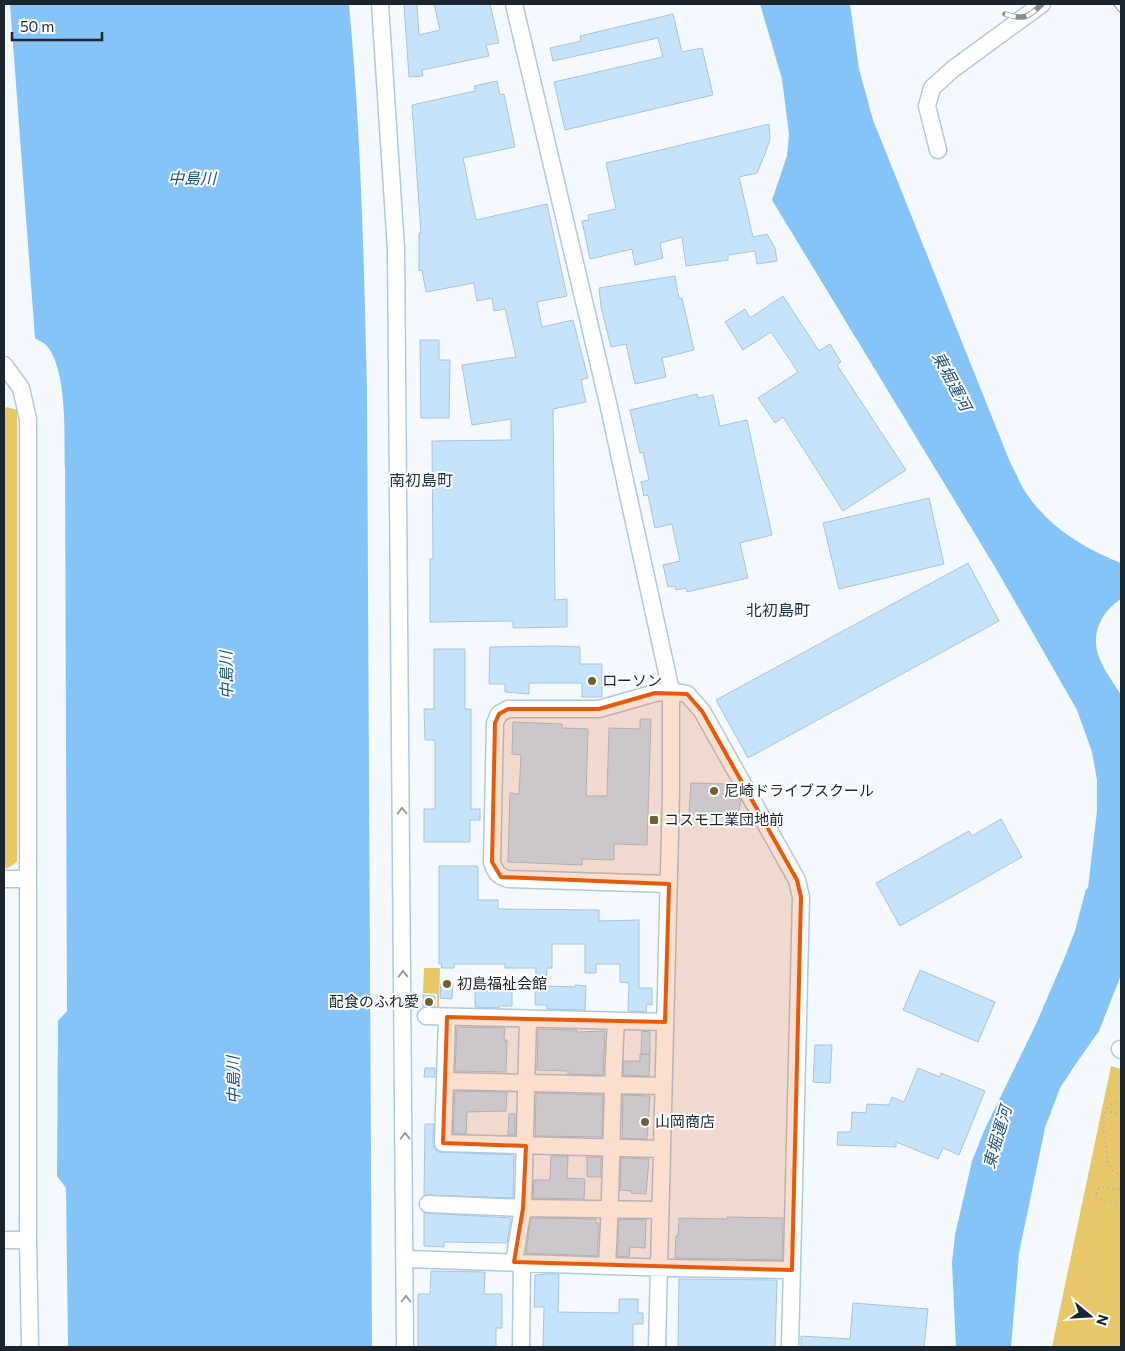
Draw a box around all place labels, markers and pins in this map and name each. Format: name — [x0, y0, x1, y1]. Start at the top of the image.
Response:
place label: ローソン — [602, 671, 662, 689]
marker: ローソン — [586, 675, 598, 687]
place label: 尼崎ドライブスクール — [724, 781, 874, 799]
marker: 尼崎ドライブスクール — [708, 785, 720, 797]
place label: コスモ工業団地前 — [664, 810, 784, 828]
marker: コスモ工業団地前 — [648, 814, 660, 826]
place label: 初島福祉会館 — [457, 974, 547, 992]
marker: 初島福祉会館 — [441, 978, 453, 990]
place label: 配食のふれ愛 — [329, 992, 419, 1010]
marker: 配食のふれ愛 — [423, 996, 435, 1008]
place label: 山岡商店 — [655, 1112, 715, 1130]
marker: 山岡商店 — [639, 1116, 651, 1128]

